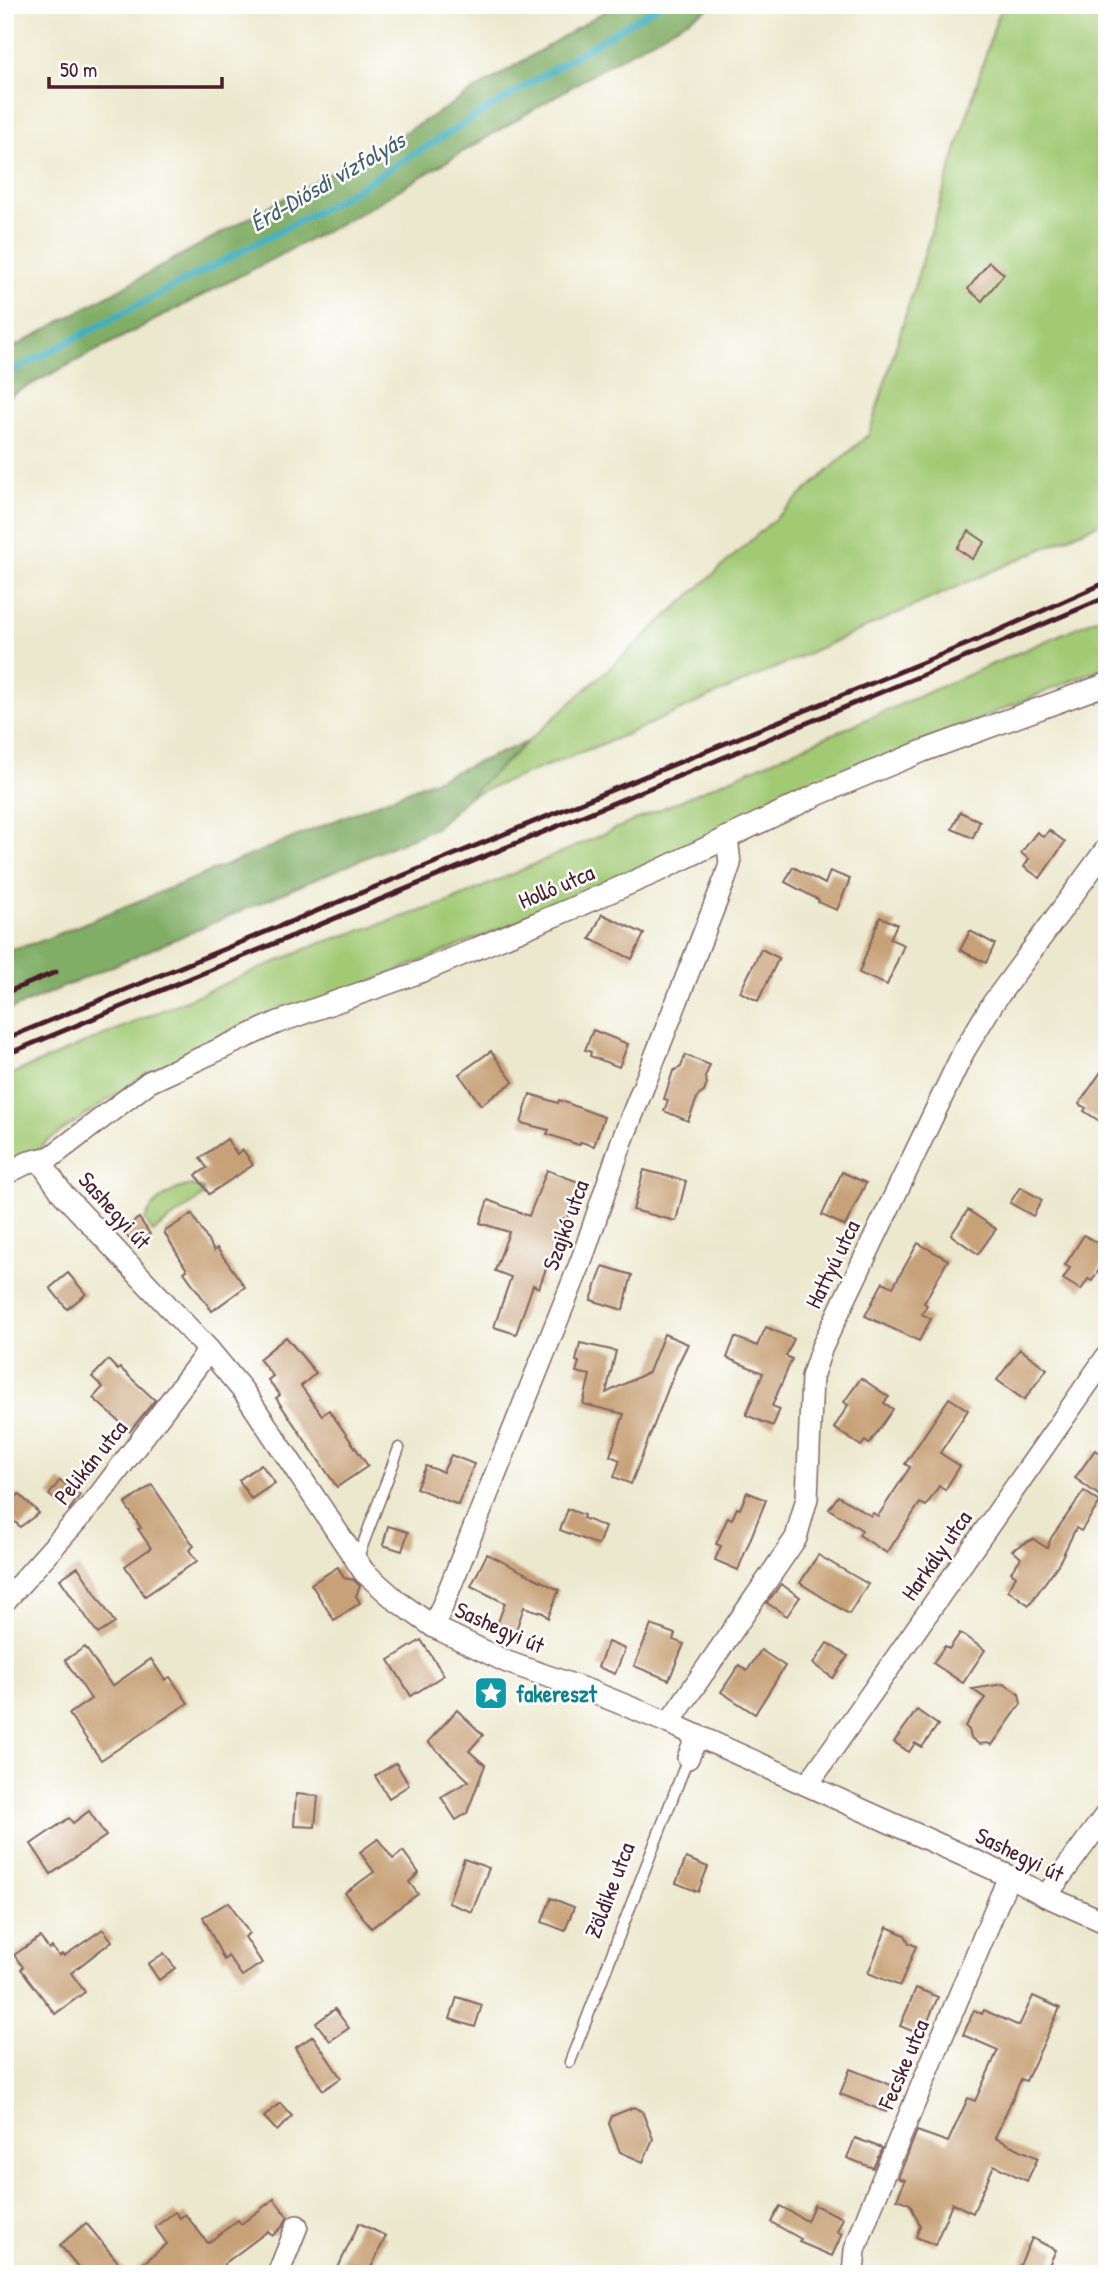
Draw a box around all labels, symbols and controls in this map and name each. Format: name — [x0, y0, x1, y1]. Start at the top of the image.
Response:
scale bar — [49, 46, 222, 90]
text: 50 m — [60, 55, 97, 84]
water label: Érd-Diósdi vízfolyás — [244, 122, 413, 239]
street label: Holló utca — [513, 856, 599, 916]
street label: Sashegyi út — [72, 1164, 159, 1256]
street label: Szajkó utca — [534, 1176, 596, 1274]
street label: Hattyú utca — [797, 1215, 867, 1313]
street label: Pelikán utca — [46, 1413, 134, 1511]
street label: Harkály utca — [894, 1504, 978, 1606]
street label: Sashegyi út — [450, 1594, 551, 1661]
place icon: fakereszt — [472, 1674, 510, 1712]
place label: fakereszt — [516, 1678, 598, 1709]
street label: Sashegyi út — [971, 1819, 1070, 1889]
street label: Zöldike utca — [577, 1838, 641, 1942]
street label: Fecske utca — [870, 2014, 936, 2115]

